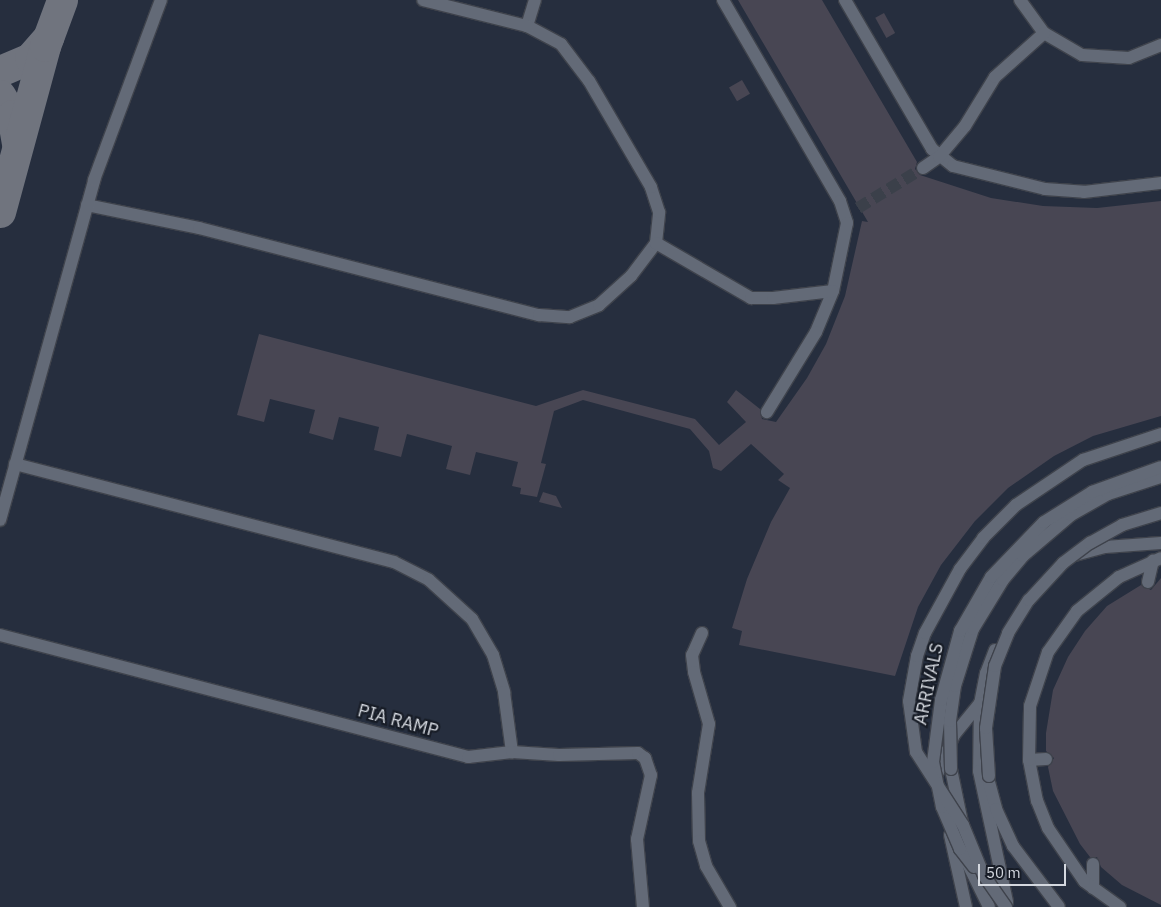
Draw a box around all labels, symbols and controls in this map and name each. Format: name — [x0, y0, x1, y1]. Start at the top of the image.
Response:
street label: ARRIVALS — [910, 641, 948, 727]
street label: PIA RAMP — [355, 700, 441, 742]
scale bar — [981, 854, 1068, 886]
text: 50 m — [986, 863, 1021, 882]

